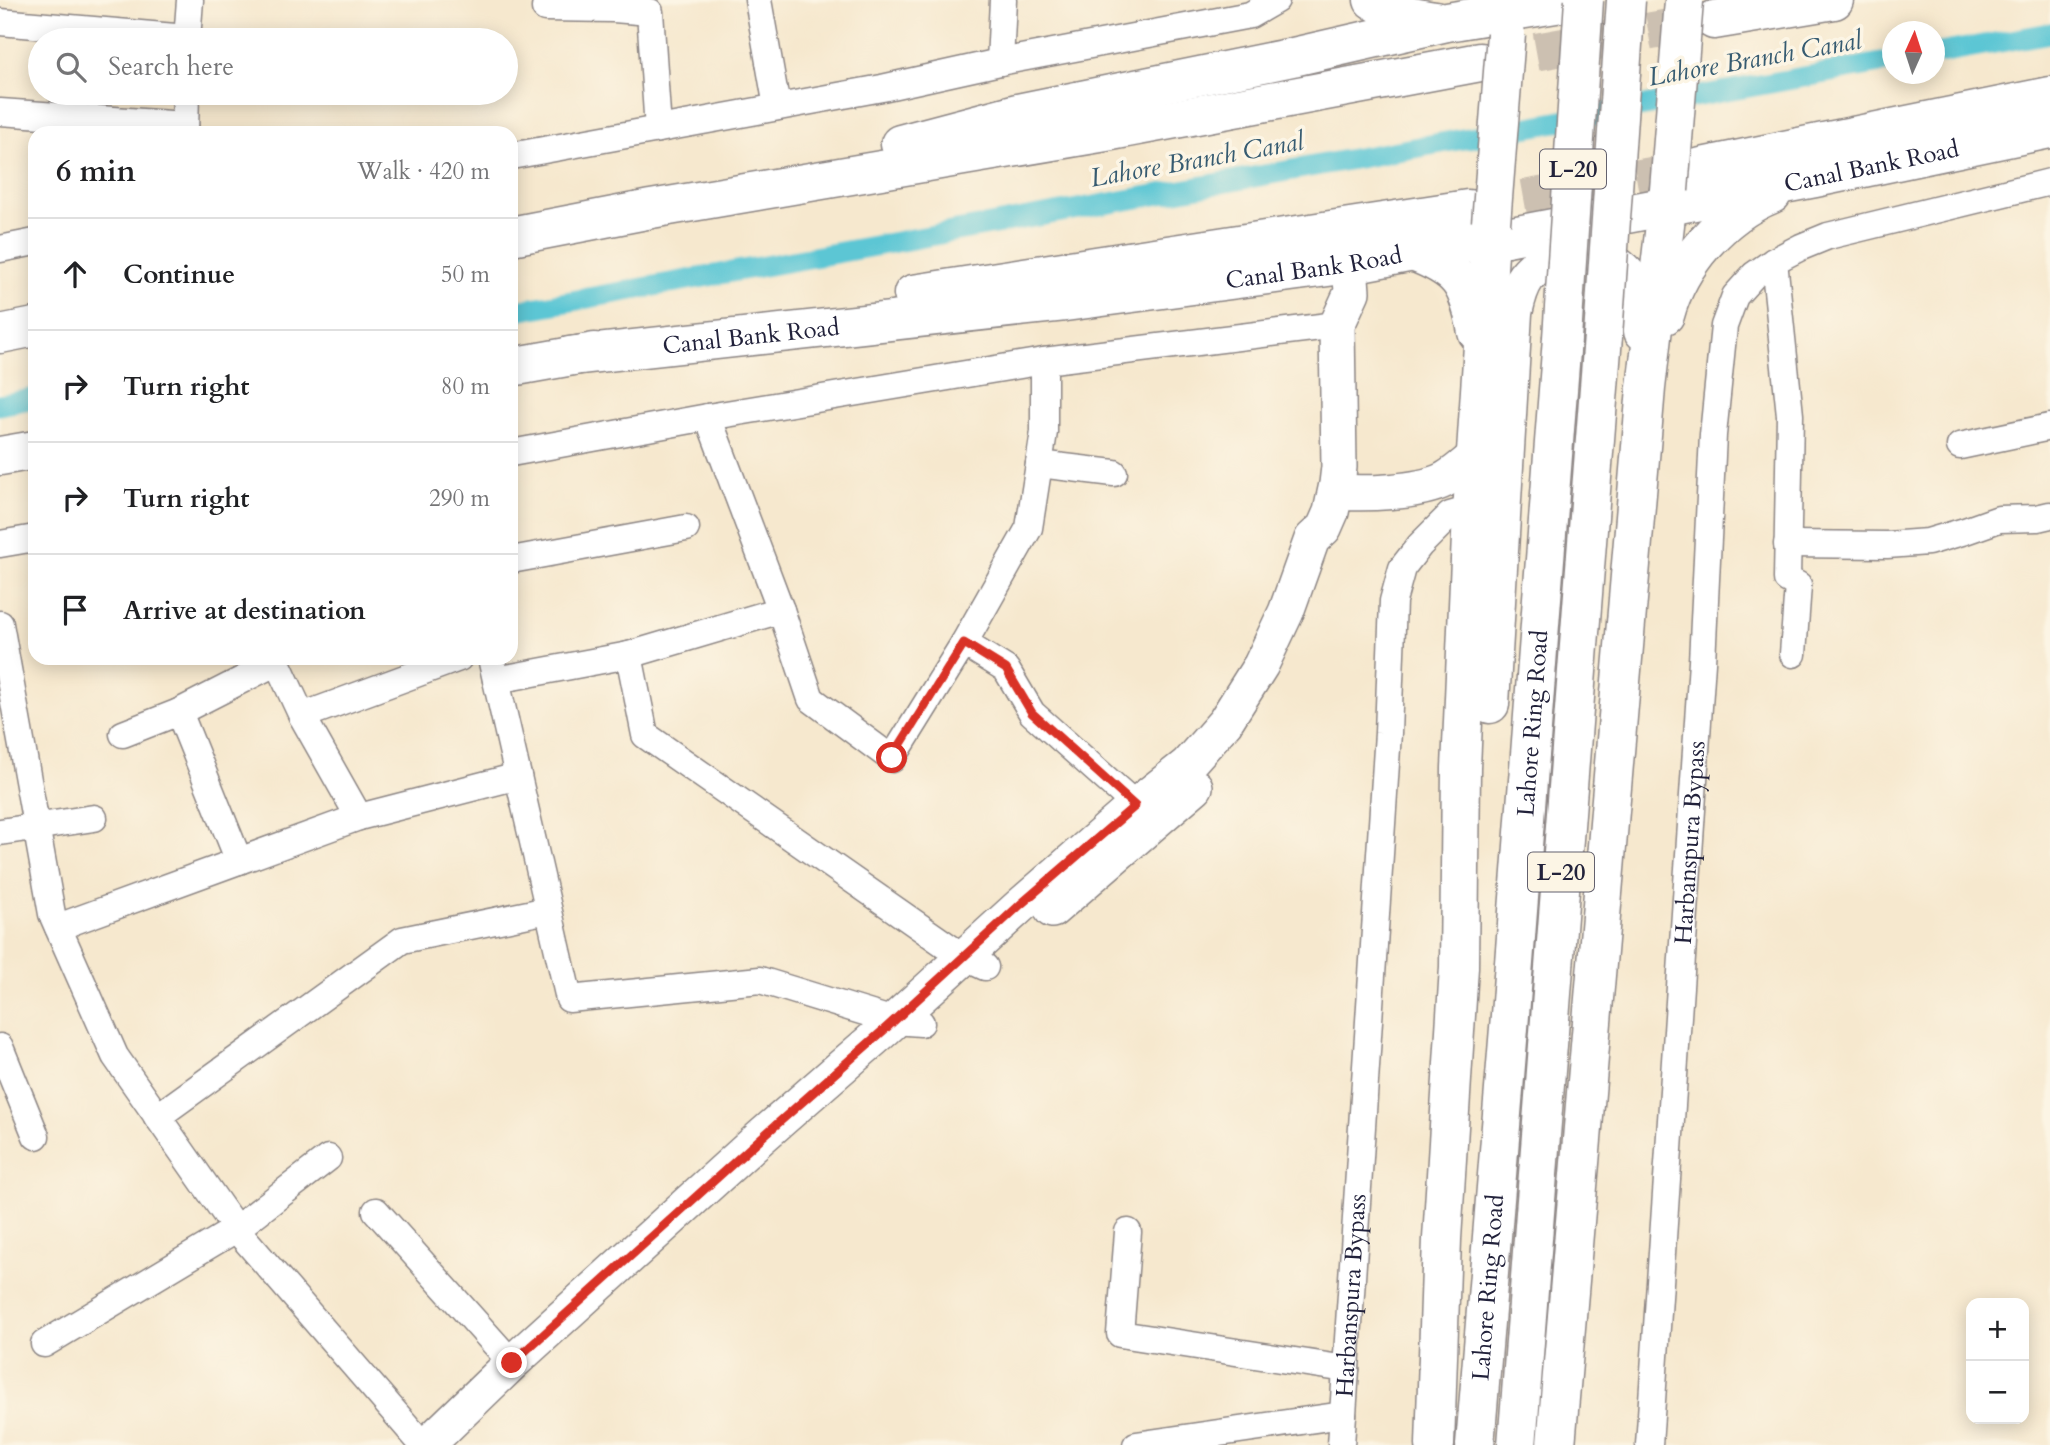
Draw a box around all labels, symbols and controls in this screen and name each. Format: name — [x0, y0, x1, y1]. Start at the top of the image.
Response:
north arrow — [1882, 21, 1945, 84]
water label: Lahore Branch Canal — [1646, 22, 1866, 95]
search box — [28, 28, 518, 105]
icon: search — [52, 48, 90, 86]
text: Search here — [108, 49, 234, 84]
water label: Lahore Branch Canal — [1088, 123, 1308, 196]
street label: Canal Bank Road — [1781, 132, 1962, 201]
road number: L-20 — [1540, 150, 1606, 188]
text: 6 min — [56, 151, 136, 192]
text: Walk · 420 m — [357, 156, 490, 187]
street label: Canal Bank Road — [1224, 238, 1405, 297]
icon: ahead — [56, 255, 94, 293]
text: Continue — [123, 257, 235, 292]
text: 50 m — [441, 259, 490, 290]
street label: Canal Bank Road — [661, 311, 841, 363]
icon: right — [56, 367, 94, 405]
text: Turn right — [123, 369, 250, 404]
text: 80 m — [441, 371, 490, 402]
icon: right — [56, 479, 94, 517]
text: Turn right — [123, 481, 250, 516]
text: 290 m — [429, 483, 490, 514]
icon: arrive — [56, 591, 94, 629]
text: Arrive at destination — [123, 593, 366, 628]
street label: Lahore Ring Road — [1509, 629, 1557, 818]
street label: Harbanspura Bypass — [1667, 740, 1714, 945]
route start — [876, 742, 907, 773]
road number: L-20 — [1528, 852, 1594, 892]
street label: Harbanspura Bypass — [1328, 1193, 1375, 1398]
street label: Lahore Ring Road — [1464, 1193, 1512, 1382]
map controls — [1966, 1298, 2029, 1424]
button: + — [1966, 1298, 2029, 1361]
route end — [496, 1347, 527, 1378]
button: − — [1966, 1361, 2029, 1424]

